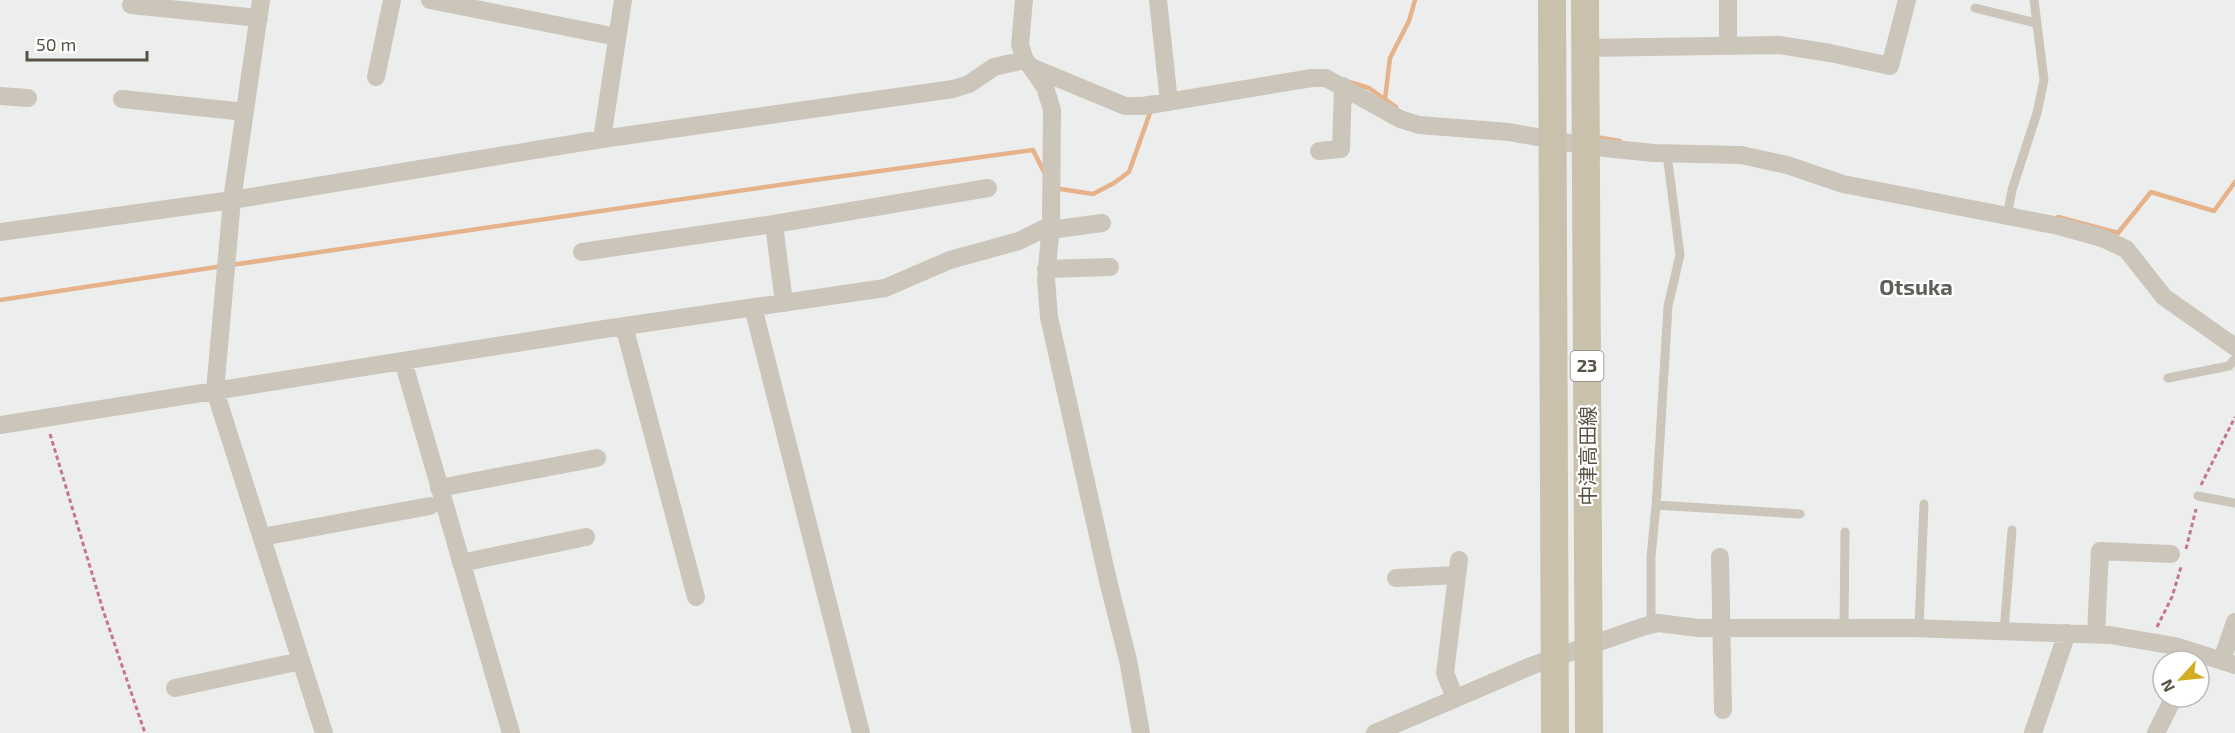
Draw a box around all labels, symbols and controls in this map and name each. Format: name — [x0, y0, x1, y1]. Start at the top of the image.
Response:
scale bar — [27, 24, 147, 62]
text: 50 m — [36, 33, 76, 55]
district label: Otsuka — [1879, 273, 1953, 299]
road number: 23 — [1570, 351, 1604, 381]
street label: 中津高田線 — [1575, 406, 1599, 506]
north arrow — [2151, 649, 2211, 709]
text: N — [2156, 677, 2178, 696]

